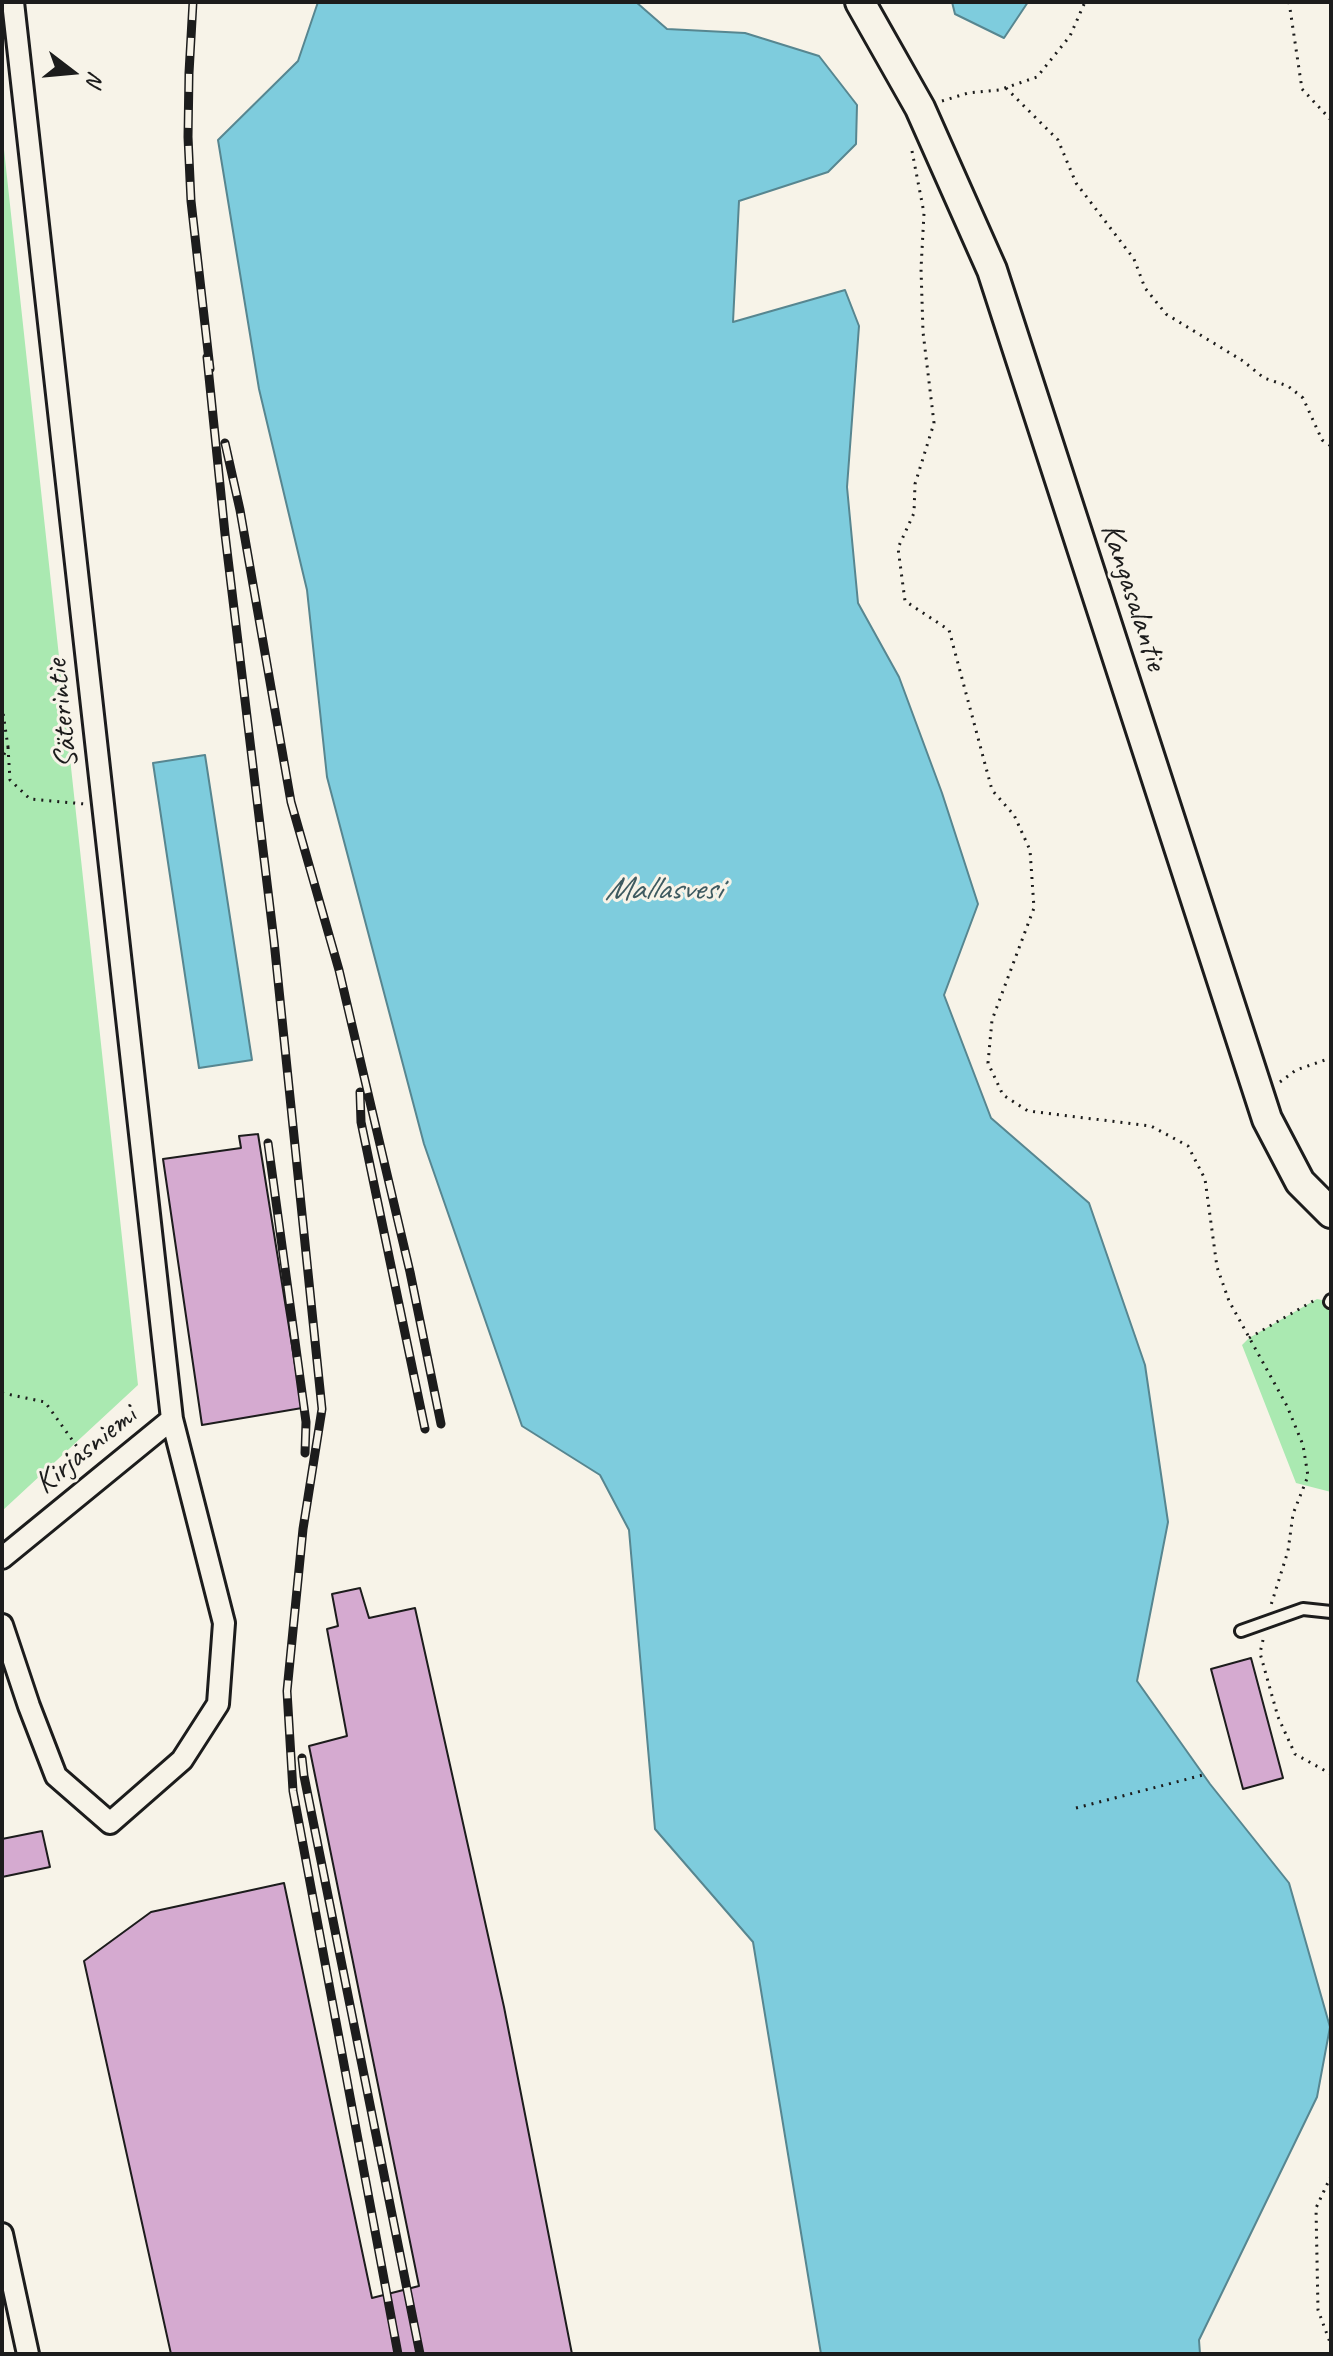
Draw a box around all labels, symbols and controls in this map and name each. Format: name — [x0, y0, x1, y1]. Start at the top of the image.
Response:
north arrow — [32, 32, 112, 112]
text: N — [80, 68, 110, 89]
street label: Kangasalantie — [1091, 519, 1175, 675]
street label: Säterintie — [38, 658, 88, 770]
water label: Mallasvesi — [605, 870, 721, 910]
street label: Kirjasniemi — [27, 1397, 145, 1503]

